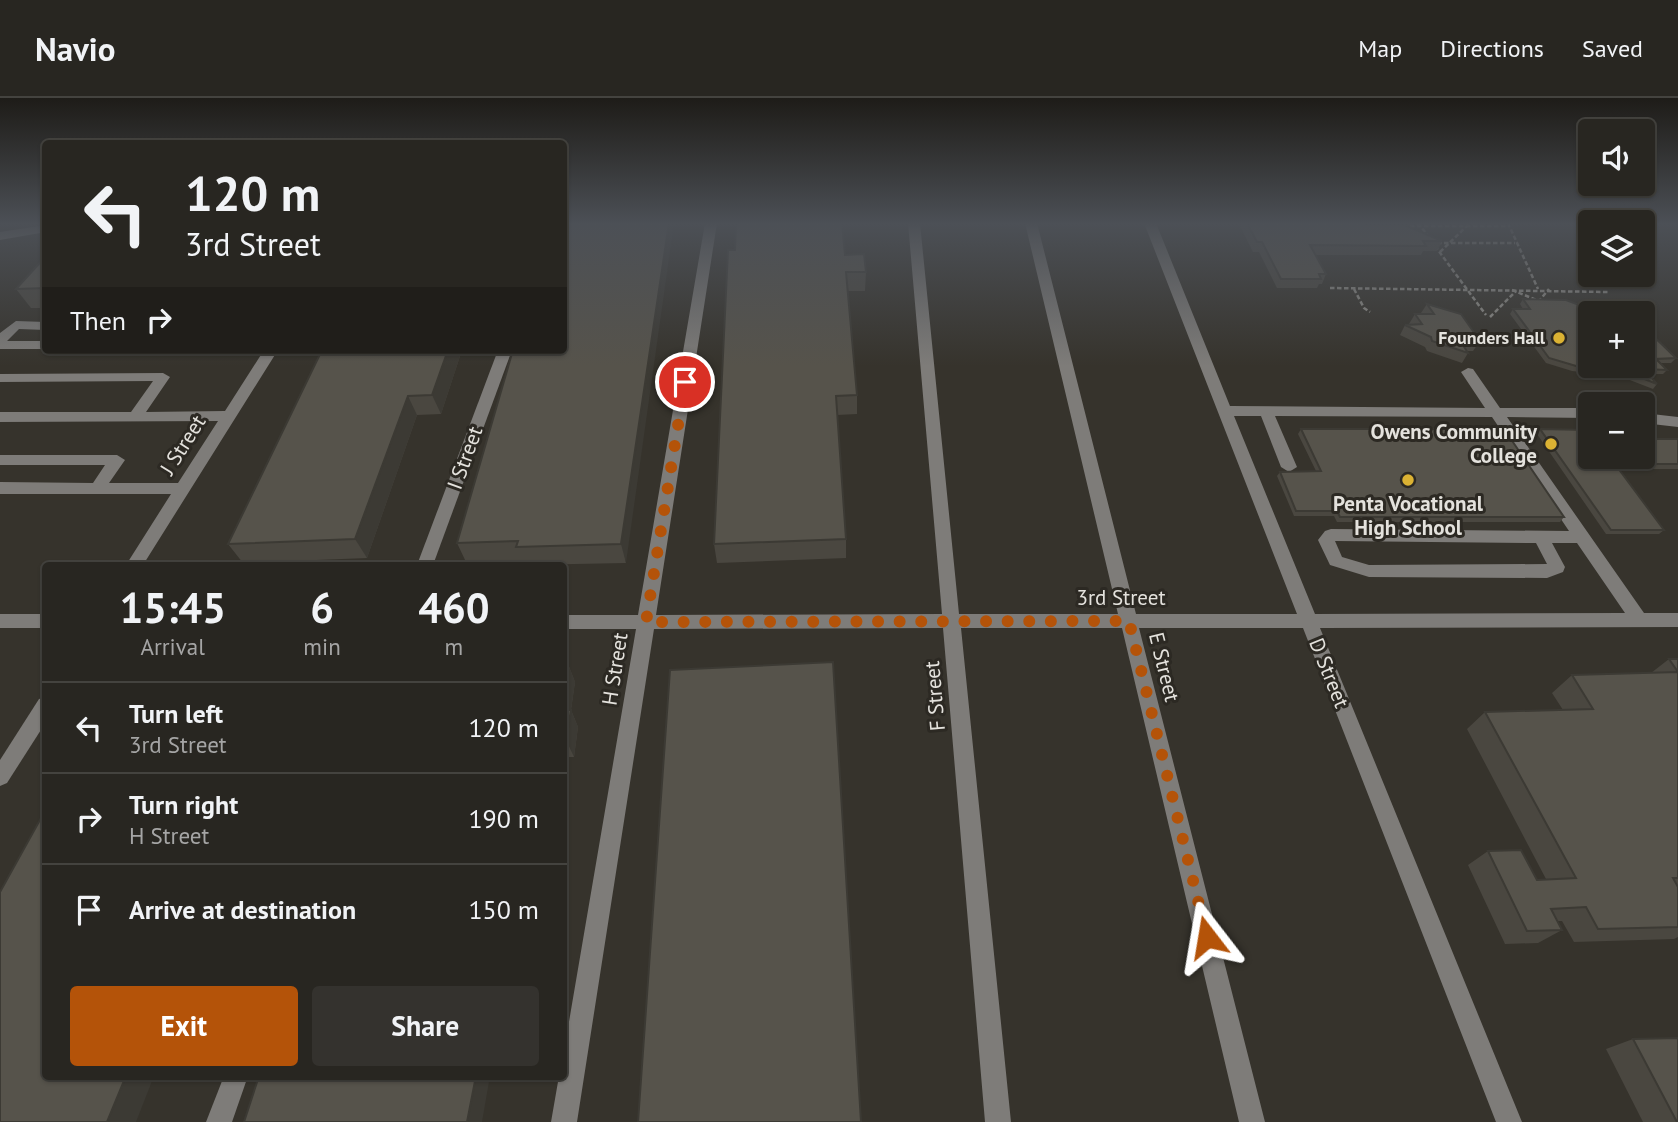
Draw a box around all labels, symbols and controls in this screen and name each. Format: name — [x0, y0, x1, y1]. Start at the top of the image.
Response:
text: Navio — [35, 27, 115, 70]
text: Map — [1358, 33, 1402, 64]
text: Directions — [1440, 33, 1544, 64]
text: Saved — [1582, 33, 1643, 64]
map controls — [1578, 119, 1655, 469]
button: sound — [1578, 119, 1655, 196]
text: 120 m — [185, 161, 320, 225]
icon: left — [70, 168, 161, 259]
button: layers — [1578, 210, 1655, 287]
text: 3rd Street — [185, 223, 321, 265]
icon: right — [140, 301, 178, 339]
button: + — [1578, 301, 1655, 378]
text: Then — [70, 304, 126, 337]
place label: Founders Hall — [1438, 326, 1546, 349]
marker: Founders Hall — [1551, 330, 1567, 346]
pin — [655, 352, 715, 412]
icon: arrive — [666, 363, 704, 401]
button: − — [1578, 392, 1655, 469]
street label: J Street — [153, 410, 211, 480]
place label: Owens Community College — [1371, 418, 1538, 469]
street label: I Street — [441, 423, 488, 493]
marker: Owens Community College — [1543, 436, 1559, 452]
marker: Penta Vocational High School — [1400, 472, 1416, 488]
place label: Penta Vocational High School — [1333, 490, 1484, 541]
text: 15:45 — [119, 580, 226, 635]
text: 6 — [310, 580, 334, 635]
text: 460 — [418, 580, 490, 635]
street label: 3rd Street — [1076, 584, 1166, 611]
street label: E Street — [1143, 629, 1186, 704]
street label: H Street — [595, 631, 634, 707]
text: Arrival — [140, 632, 205, 661]
text: min — [303, 632, 341, 661]
text: m — [445, 632, 463, 661]
street label: D Street — [1303, 634, 1356, 712]
street label: F Street — [918, 660, 951, 732]
text: Turn left — [129, 697, 223, 730]
icon: left — [70, 709, 108, 747]
text: 120 m — [468, 711, 539, 744]
text: 3rd Street — [129, 730, 227, 759]
text: Turn right — [129, 788, 238, 821]
icon: right — [70, 800, 108, 838]
text: 190 m — [468, 802, 539, 835]
text: H Street — [129, 821, 209, 850]
icon: arrive — [70, 891, 108, 929]
text: Arrive at destination — [129, 893, 356, 926]
text: 150 m — [468, 893, 539, 926]
position arrow — [1170, 900, 1244, 974]
button: Exit — [70, 986, 298, 1066]
button: Share — [312, 986, 539, 1066]

